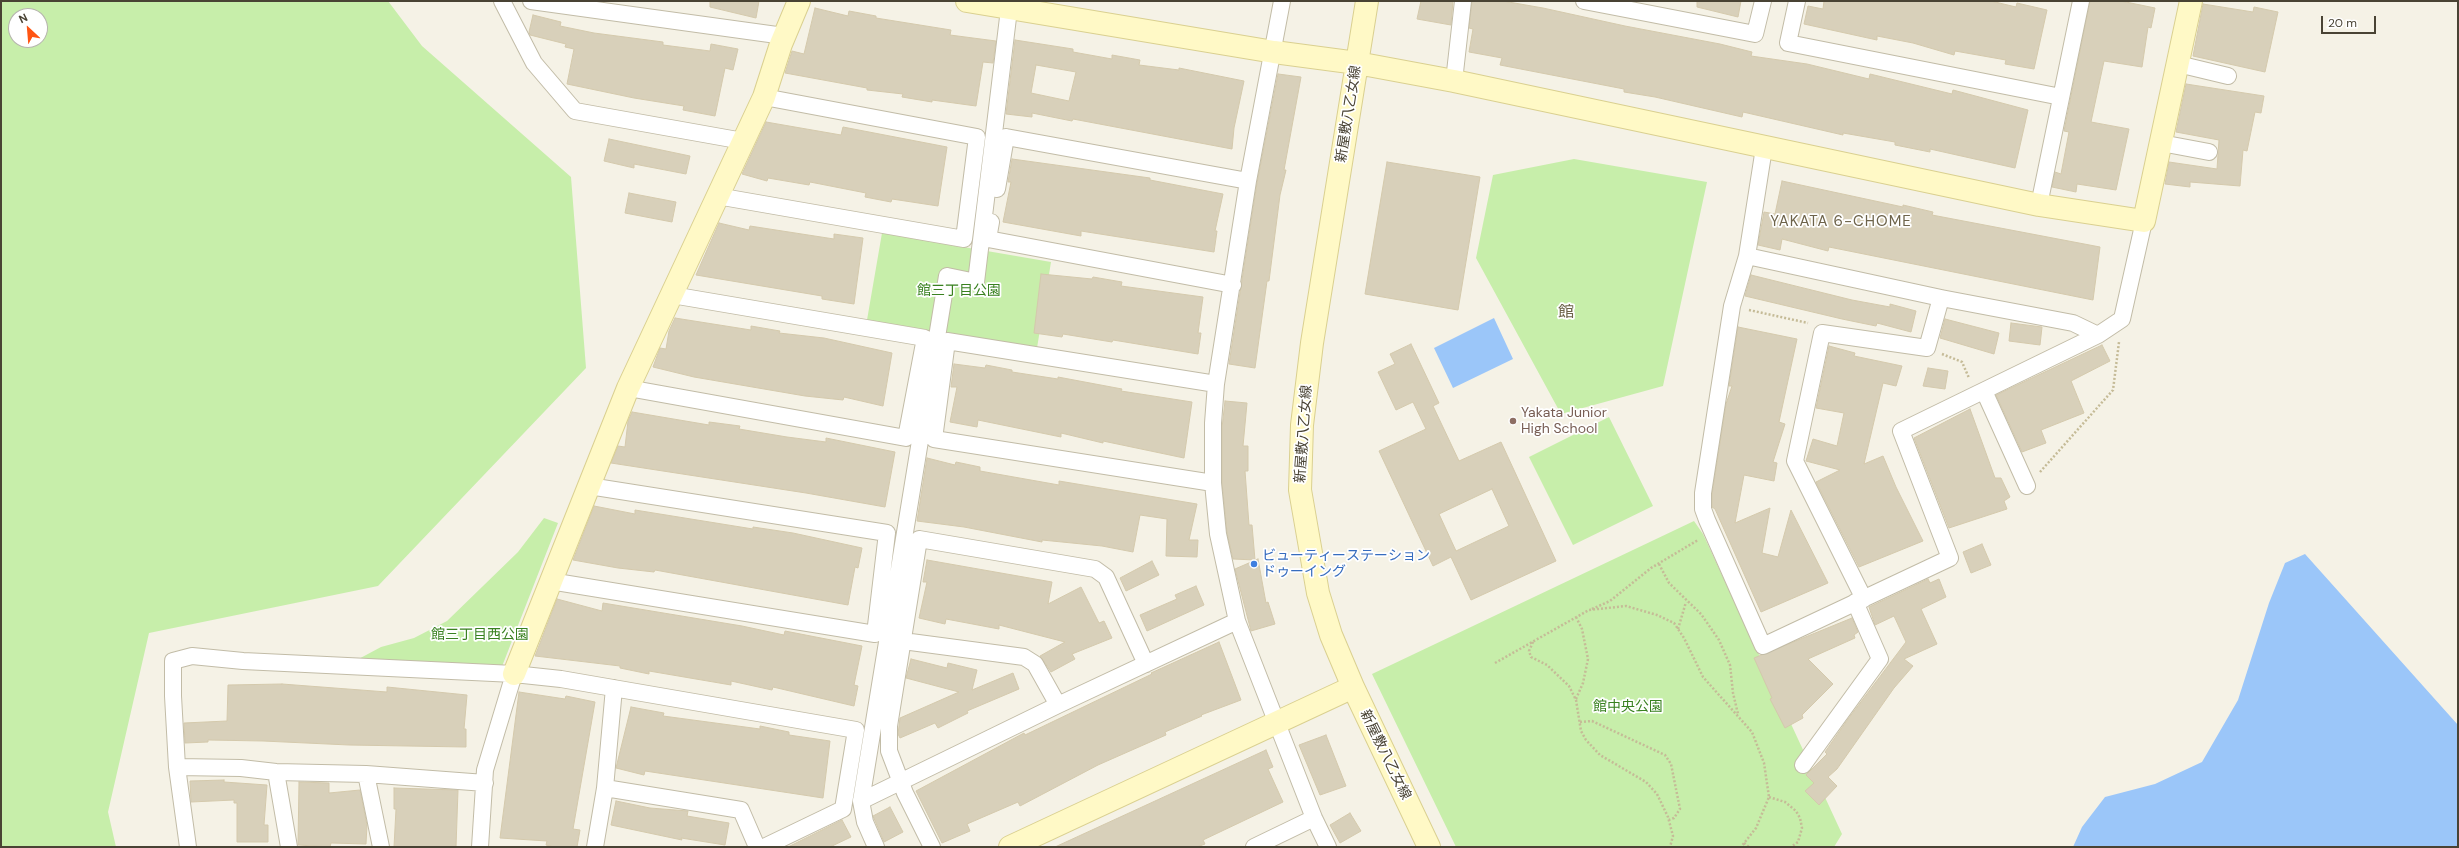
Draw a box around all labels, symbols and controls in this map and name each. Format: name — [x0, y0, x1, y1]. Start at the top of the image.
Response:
north arrow — [8, 8, 48, 48]
scale bar — [2323, 8, 2378, 34]
text: N — [17, 10, 30, 26]
text: 20 m — [2328, 15, 2357, 31]
street label: 新屋敷八乙女線 — [1333, 64, 1365, 164]
district label: YAKATA 6-CHOME — [1770, 213, 1912, 231]
park label: 館三丁目公園 — [917, 283, 1001, 299]
district label: 館 — [1558, 303, 1574, 323]
street label: 新屋敷八乙女線 — [1292, 385, 1316, 483]
place label: Yakata Junior High School — [1521, 405, 1607, 438]
marker: Yakata Junior High School — [1508, 416, 1518, 426]
place label: ビューティーステーション ドゥーイング — [1262, 548, 1430, 580]
marker: ビューティーステーション ドゥーイング — [1249, 559, 1259, 569]
park label: 館三丁目西公園 — [431, 627, 529, 643]
park label: 館中央公園 — [1593, 699, 1663, 715]
street label: 新屋敷八乙女線 — [1356, 707, 1414, 803]

